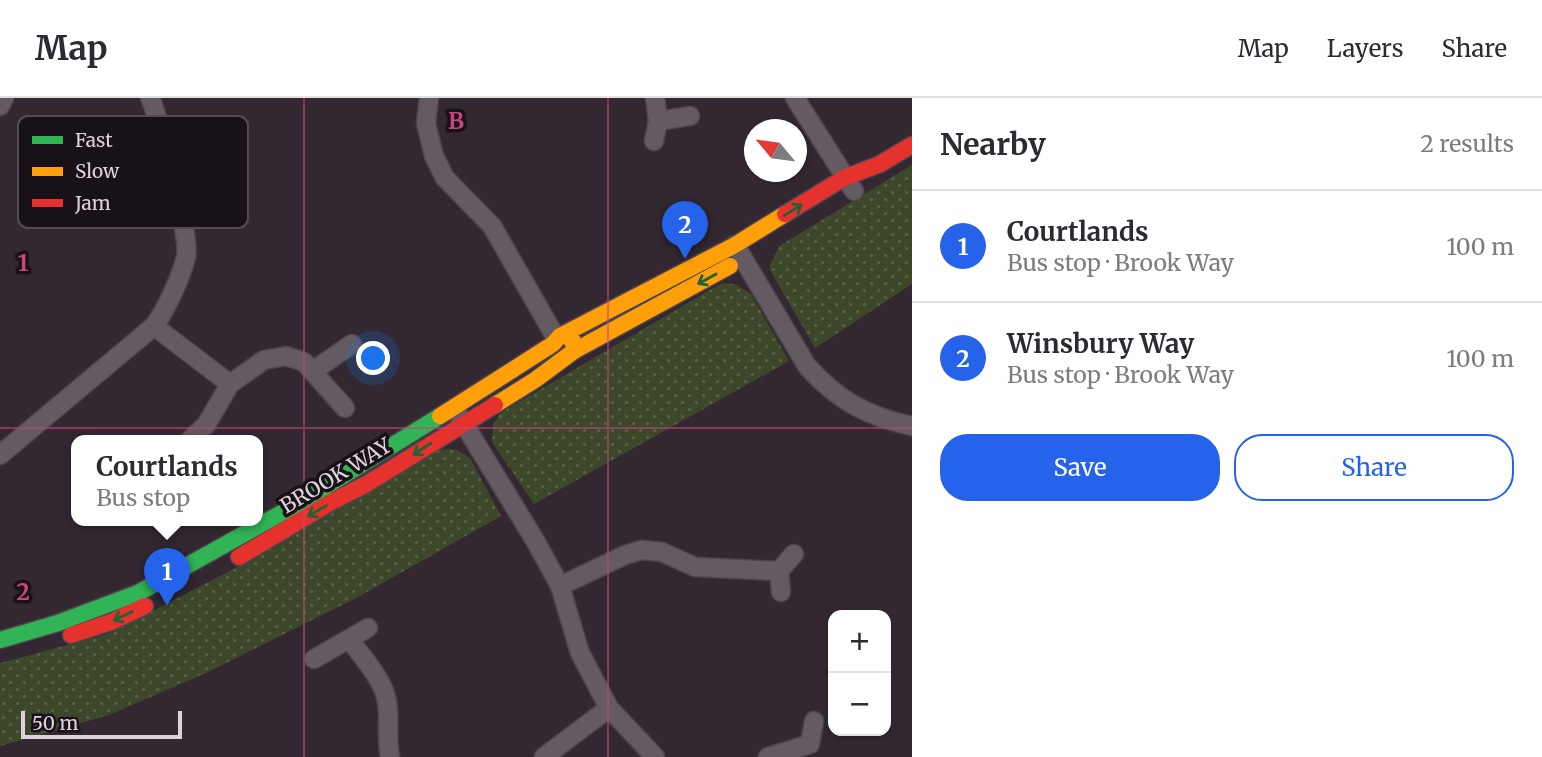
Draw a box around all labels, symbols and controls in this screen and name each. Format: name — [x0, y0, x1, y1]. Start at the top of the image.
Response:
text: Map — [35, 28, 108, 69]
text: Map — [1238, 33, 1289, 64]
text: Layers — [1327, 33, 1403, 64]
text: Share — [1441, 33, 1507, 64]
text: B — [448, 106, 464, 135]
legend — [18, 116, 248, 228]
north arrow — [744, 119, 807, 182]
text: Nearby — [940, 125, 1046, 163]
text: Fast — [75, 128, 113, 152]
text: 2 results — [1420, 129, 1514, 158]
text: Slow — [75, 159, 120, 183]
text: Jam — [74, 191, 111, 215]
pin: 2 — [662, 201, 708, 259]
one-way arrow — [783, 202, 802, 217]
text: Courtlands — [1007, 215, 1149, 248]
text: 1 — [958, 232, 968, 261]
text: 100 m — [1446, 232, 1514, 261]
text: 1 — [18, 248, 29, 277]
text: Bus stop · Brook Way — [1007, 248, 1234, 277]
one-way arrow — [698, 272, 718, 286]
text: Winsbury Way — [1007, 327, 1195, 360]
your location — [356, 341, 390, 375]
text: 2 — [956, 344, 970, 373]
text: 100 m — [1446, 344, 1514, 373]
text: Bus stop · Brook Way — [1007, 360, 1234, 389]
street label: BROOK WAY — [275, 432, 397, 519]
button: Save — [940, 434, 1220, 501]
button: Share — [1234, 434, 1514, 501]
popup — [71, 435, 263, 526]
one-way arrow — [413, 442, 433, 456]
text: Courtlands — [96, 450, 238, 483]
text: Bus stop — [96, 483, 190, 512]
one-way arrow — [307, 504, 327, 518]
pin: 1 — [144, 548, 190, 606]
text: 2 — [16, 577, 30, 606]
one-way arrow — [113, 610, 134, 624]
map controls — [828, 610, 891, 736]
button: + — [828, 610, 891, 673]
button: − — [828, 673, 891, 736]
scale bar — [21, 708, 182, 740]
text: 50 m — [32, 711, 78, 735]

